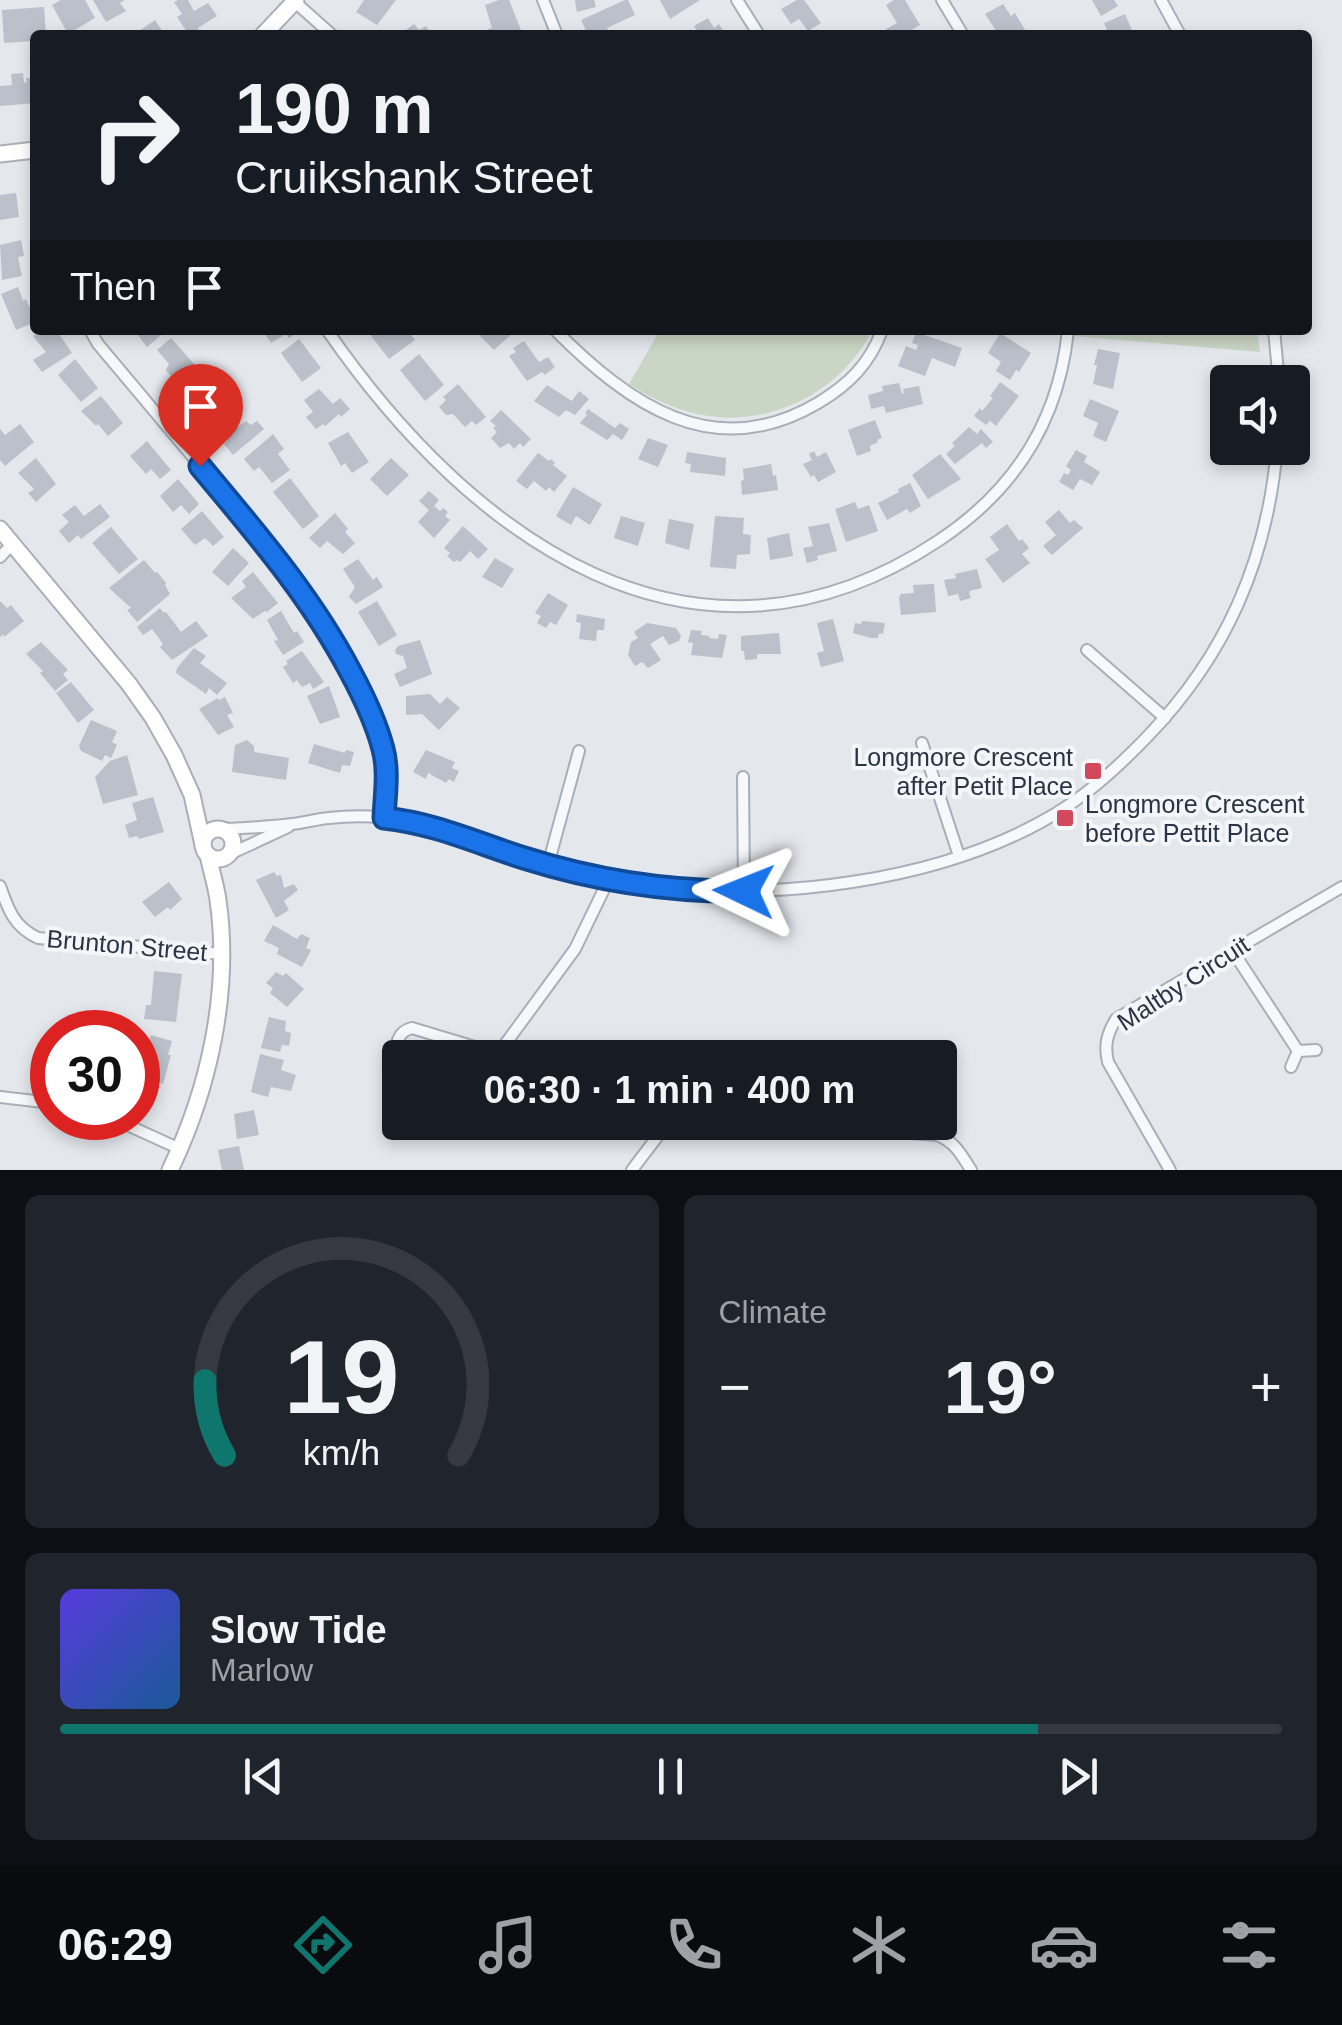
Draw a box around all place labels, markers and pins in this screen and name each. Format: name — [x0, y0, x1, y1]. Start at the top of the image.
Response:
pin — [158, 364, 243, 467]
place label: Longmore Crescent after Petit Place — [853, 743, 1073, 800]
marker: Longmore Crescent after Petit Place — [1082, 760, 1104, 782]
place label: Longmore Crescent before Pettit Place — [1085, 790, 1305, 847]
marker: Longmore Crescent before Pettit Place — [1054, 807, 1076, 829]

